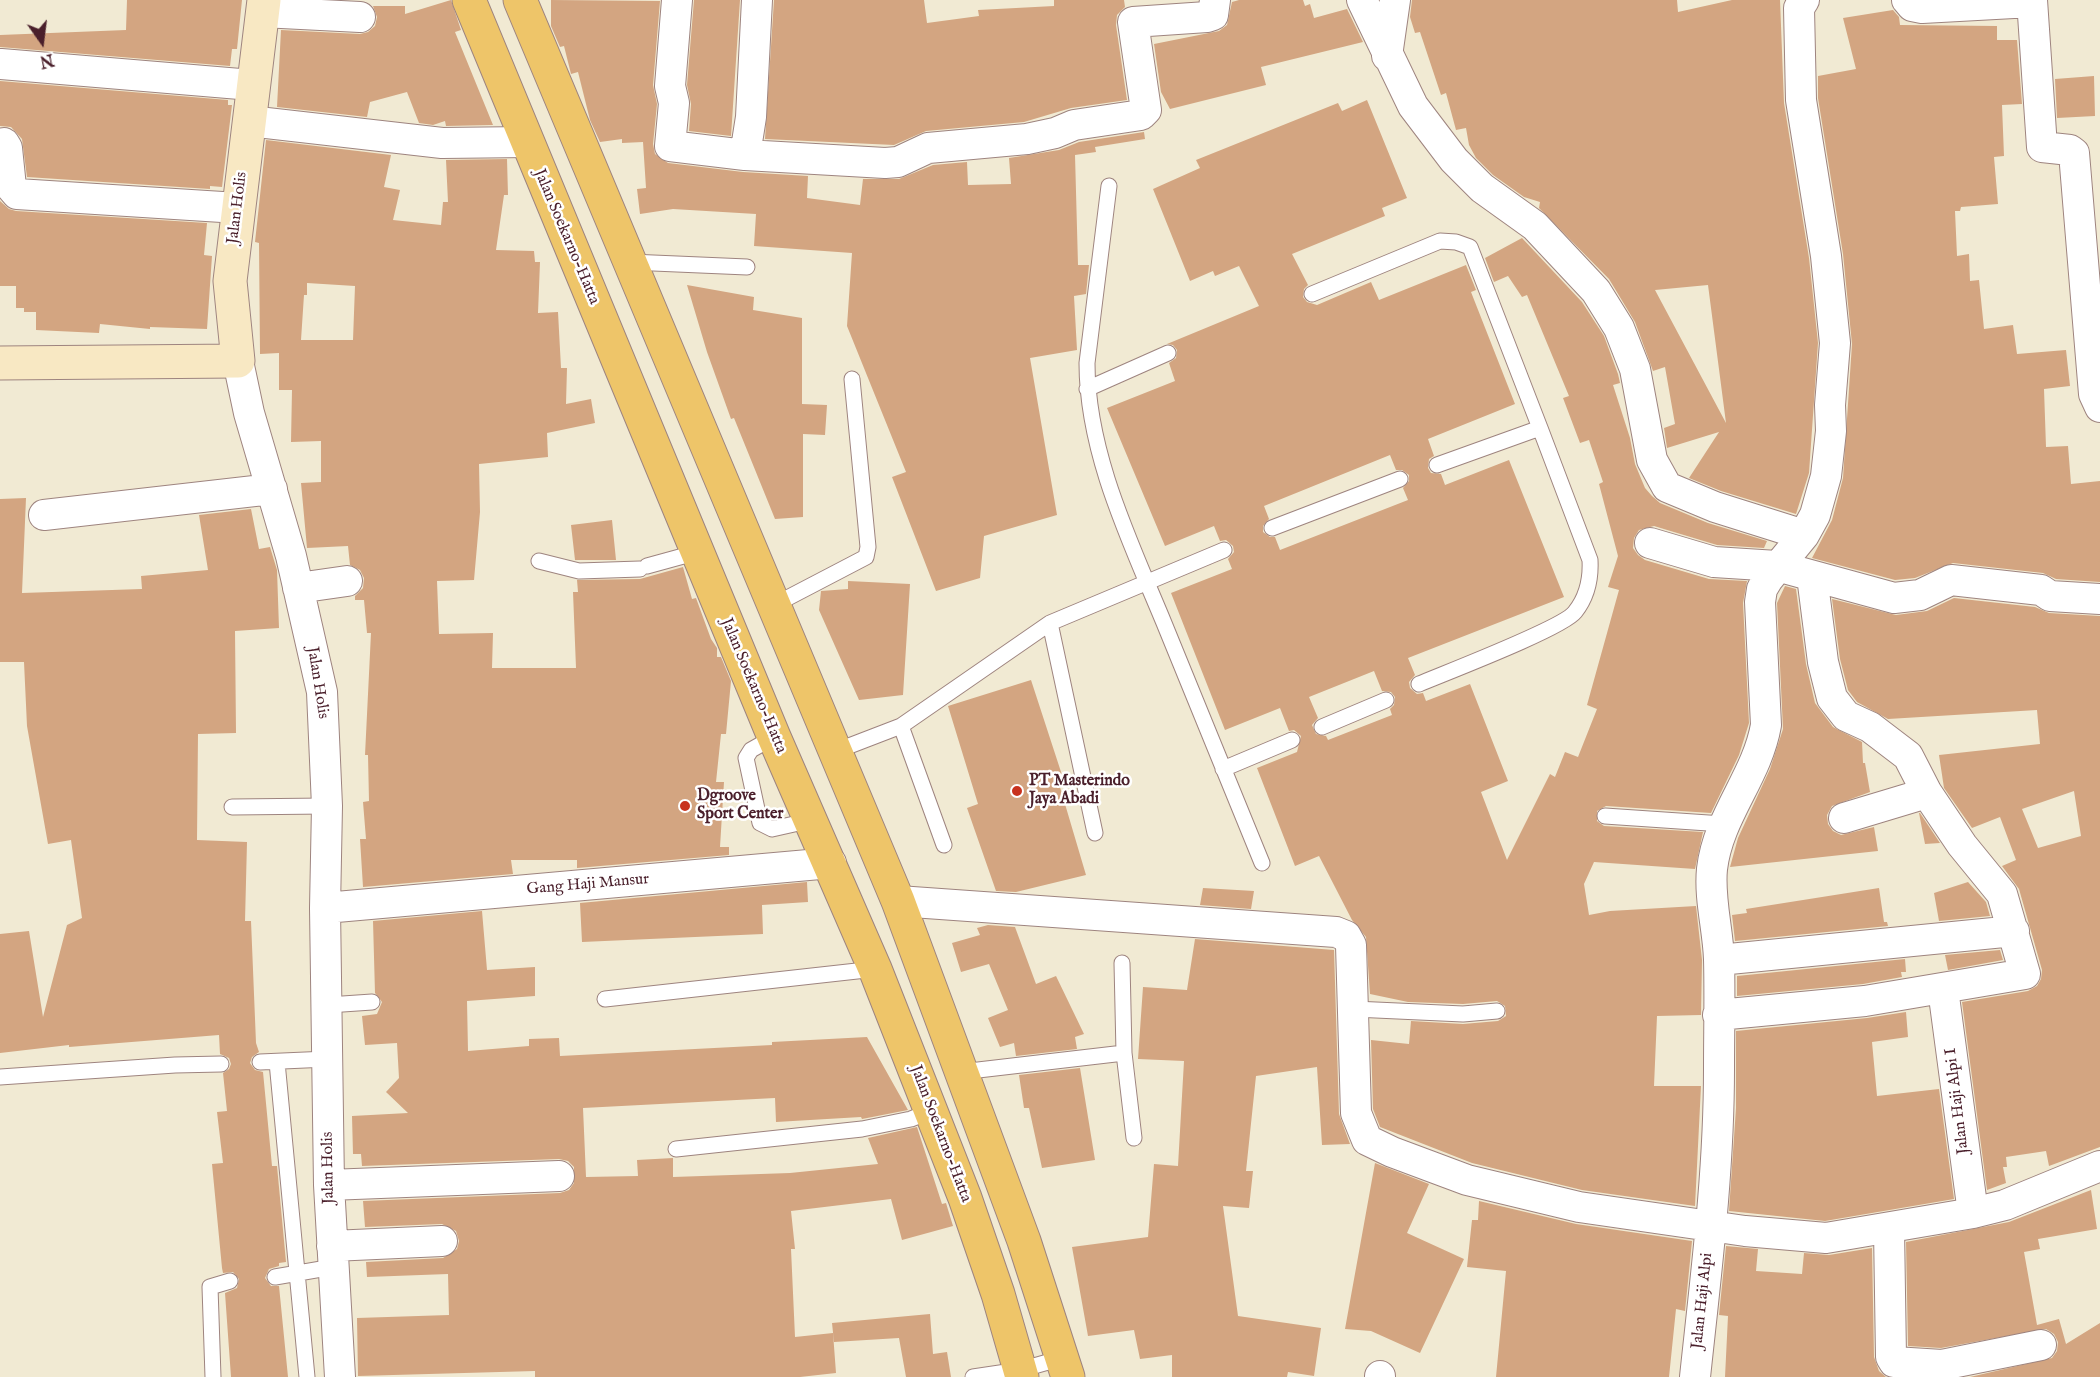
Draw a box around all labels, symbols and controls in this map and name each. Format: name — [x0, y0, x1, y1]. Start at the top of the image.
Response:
north arrow — [12, 12, 72, 72]
text: N — [37, 48, 55, 71]
street label: Jalan Soekarno-Hatta — [529, 167, 603, 307]
street label: Jalan Holis — [224, 171, 252, 245]
street label: Jalan Soekarno-Hatta — [716, 616, 790, 756]
street label: Jalan Holis — [302, 646, 332, 720]
place label: PT Masterindo Jaya Abadi — [1029, 772, 1130, 810]
marker: PT Masterindo Jaya Abadi — [1010, 784, 1024, 798]
place label: Dgroove Sport Center — [697, 787, 783, 825]
marker: Dgroove Sport Center — [678, 799, 692, 813]
street label: Gang Haji Mansur — [526, 870, 650, 900]
street label: Jalan Haji Alpi I — [1942, 1047, 1974, 1155]
street label: Jalan Soekarno-Hatta — [905, 1063, 975, 1205]
street label: Jalan Holis — [319, 1132, 339, 1204]
street label: Jalan Haji Alpi — [1688, 1252, 1718, 1350]

